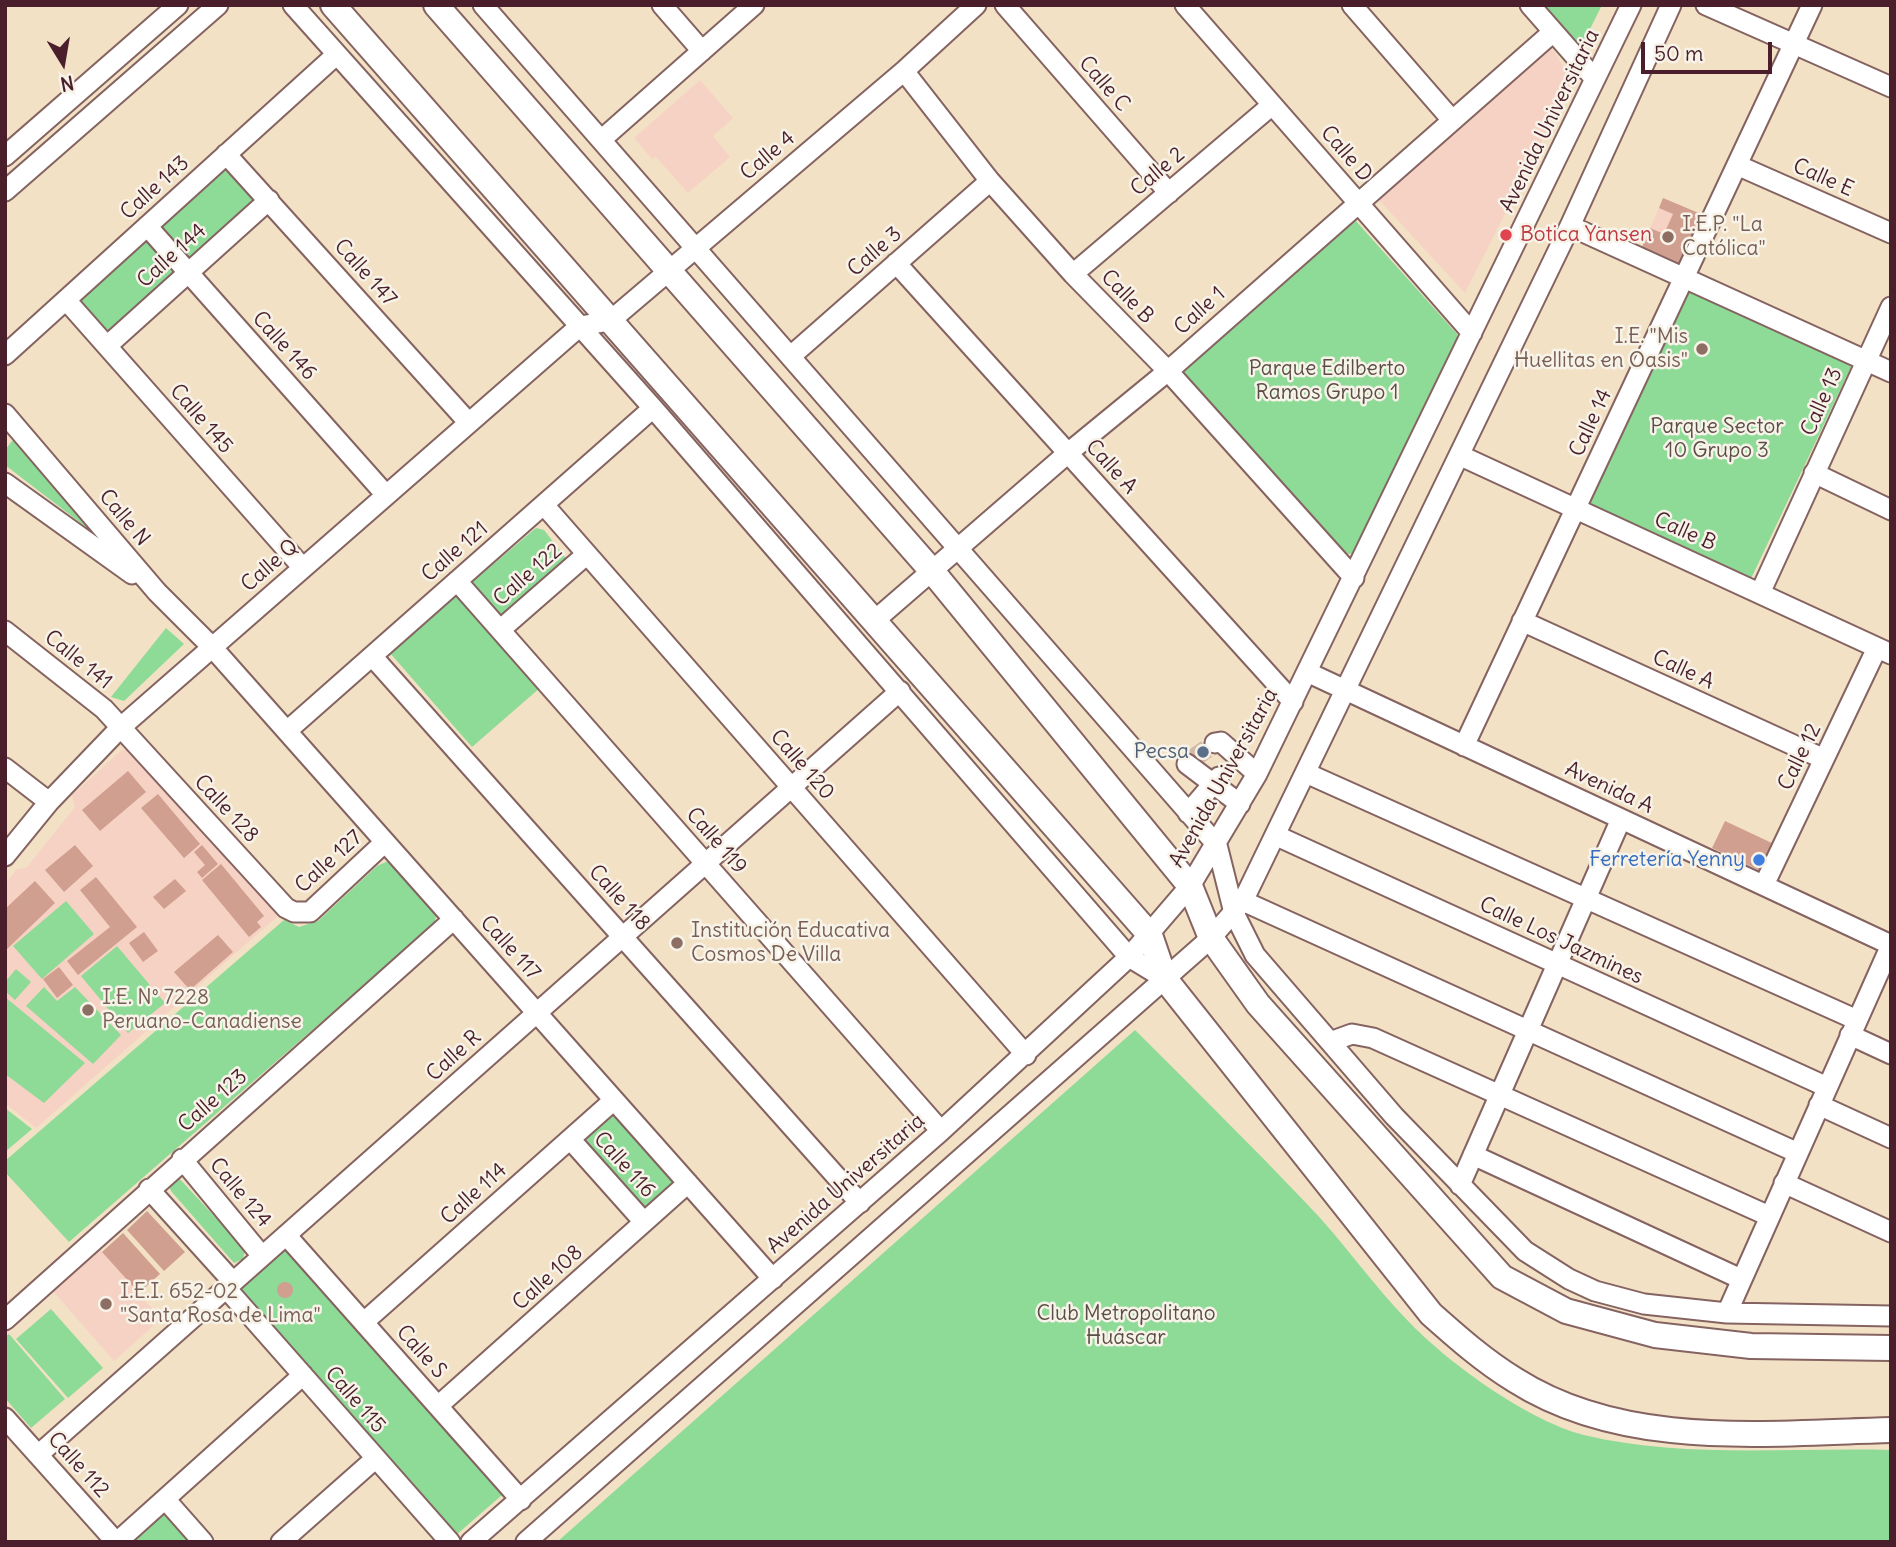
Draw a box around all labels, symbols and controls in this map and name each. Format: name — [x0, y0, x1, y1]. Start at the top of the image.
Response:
street label: Avenida Universitaria — [1495, 25, 1605, 217]
north arrow — [28, 28, 98, 98]
scale bar — [1644, 28, 1775, 72]
text: 50 m — [1654, 40, 1703, 67]
street label: Calle C — [1073, 51, 1135, 117]
text: N — [58, 71, 76, 97]
street label: Calle D — [1315, 121, 1377, 187]
street label: Calle 4 — [736, 126, 800, 186]
street label: Calle 2 — [1126, 142, 1190, 202]
street label: Calle 143 — [115, 151, 195, 225]
street label: Calle E — [1789, 154, 1857, 202]
place label: I.E.P. "La Católica" — [1682, 212, 1766, 262]
street label: Calle 144 — [132, 219, 212, 293]
street label: Calle 3 — [843, 222, 907, 282]
place label: Botica Yansen — [1520, 222, 1652, 248]
marker: Botica Yansen — [1498, 227, 1514, 243]
marker: I.E.P. "La Católica" — [1660, 229, 1676, 245]
street label: Calle 147 — [328, 234, 402, 312]
street label: Calle B — [1095, 265, 1159, 329]
street label: Calle 1 — [1169, 282, 1231, 340]
street label: Calle 146 — [247, 306, 321, 386]
place label: I.E. "Mis Huellitas en Oasis" — [1514, 324, 1688, 374]
marker: I.E. "Mis Huellitas en Oasis" — [1694, 341, 1710, 357]
park label: Parque Edilberto Ramos Grupo 1 — [1249, 356, 1405, 406]
street label: Calle 13 — [1796, 364, 1848, 440]
street label: Calle 145 — [164, 379, 238, 459]
street label: Calle 14 — [1564, 385, 1618, 461]
park label: Parque Sector 10 Grupo 3 — [1650, 414, 1784, 464]
street label: Calle A — [1080, 434, 1142, 500]
street label: Calle N — [93, 485, 155, 551]
street label: Calle B — [1650, 507, 1720, 557]
street label: Calle 121 — [417, 516, 493, 588]
street label: Calle Q — [236, 534, 304, 598]
street label: Calle 122 — [489, 538, 567, 612]
street label: Calle 141 — [39, 625, 117, 695]
street label: Calle A — [1648, 645, 1718, 695]
street label: Avenida Universitaria — [1164, 684, 1284, 872]
street label: Calle 12 — [1773, 719, 1827, 795]
street label: Calle 120 — [765, 725, 839, 805]
place label: Pecsa — [1134, 739, 1189, 765]
marker: Pecsa — [1195, 744, 1211, 760]
street label: Avenida A — [1561, 757, 1657, 819]
street label: Calle 128 — [188, 770, 264, 848]
street label: Calle 119 — [680, 803, 752, 879]
street label: Calle 127 — [290, 825, 368, 899]
place label: Ferretería Yenny — [1589, 847, 1745, 873]
marker: Ferretería Yenny — [1751, 852, 1767, 868]
street label: Calle 118 — [583, 860, 655, 936]
street label: Calle Los Jazmines — [1475, 892, 1647, 990]
street label: Calle 117 — [474, 910, 546, 986]
place label: Institución Educativa Cosmos De Villa — [691, 918, 890, 968]
marker: Institución Educativa Cosmos De Villa — [669, 935, 685, 951]
place label: I.E. N° 7228 Peruano-Canadiense — [102, 985, 302, 1035]
marker: I.E. N° 7228 Peruano-Canadiense — [80, 1002, 96, 1018]
street label: Calle R — [422, 1025, 486, 1087]
street label: Calle 123 — [173, 1064, 253, 1138]
street label: Avenida Universitaria — [762, 1109, 930, 1259]
street label: Calle 116 — [588, 1127, 660, 1203]
street label: Calle 124 — [204, 1153, 276, 1233]
street label: Calle 114 — [436, 1158, 512, 1230]
street label: Calle 108 — [508, 1240, 588, 1316]
place label: I.E.I. 652-02 "Santa Rosa de Lima" — [120, 1279, 321, 1329]
marker: I.E.I. 652-02 "Santa Rosa de Lima" — [98, 1296, 114, 1312]
park label: Club Metropolitano Huáscar — [1036, 1301, 1216, 1351]
street label: Calle S — [391, 1320, 451, 1384]
street label: Calle 115 — [319, 1362, 391, 1438]
street label: Calle 112 — [42, 1427, 114, 1503]

